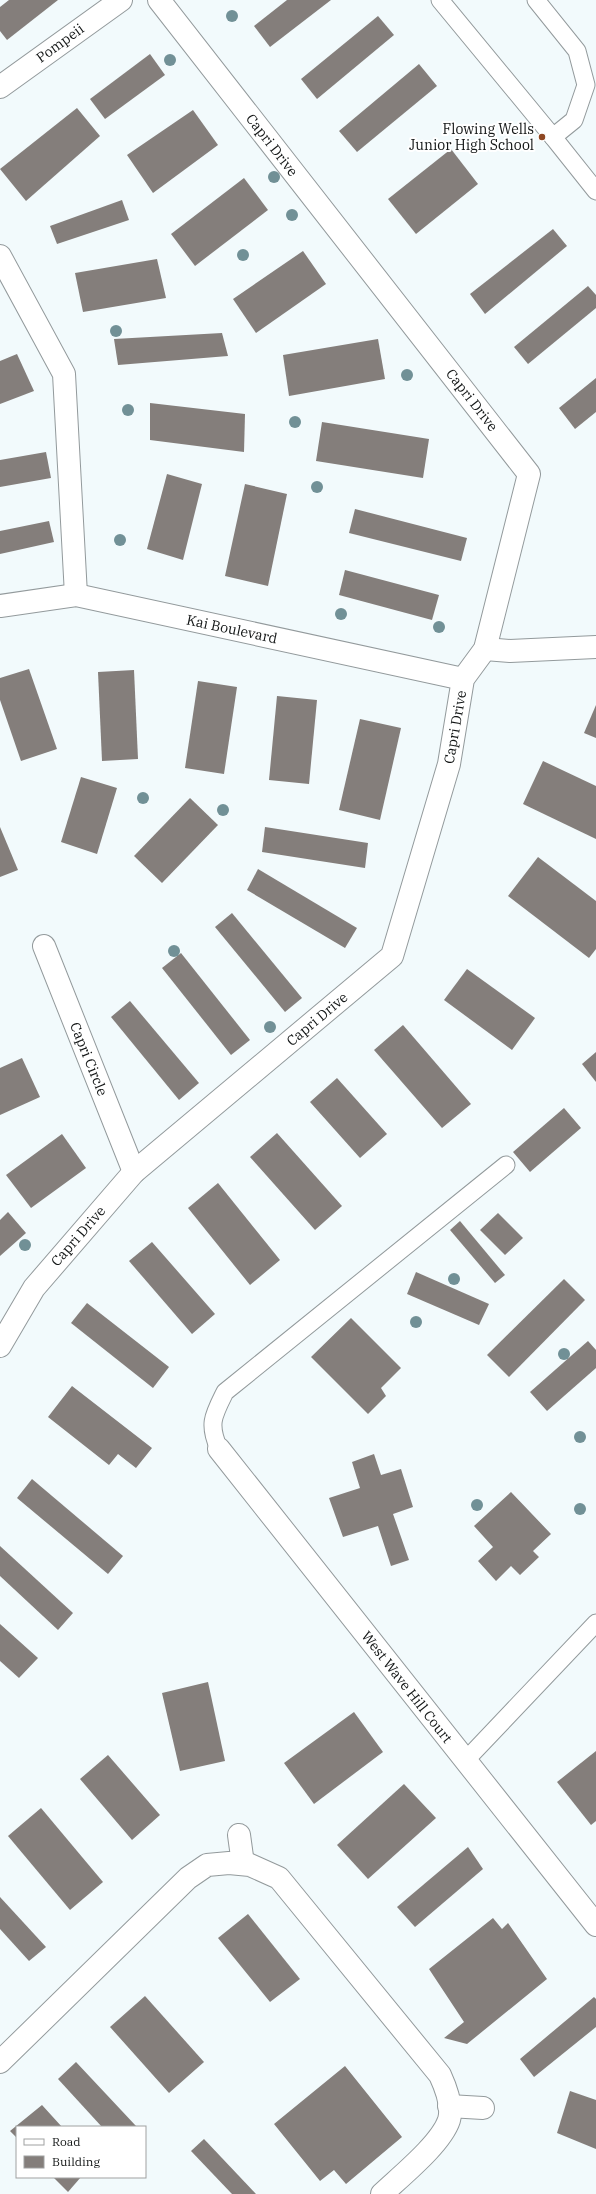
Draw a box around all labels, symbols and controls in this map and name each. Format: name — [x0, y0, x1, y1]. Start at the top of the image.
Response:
street label: Pompeii — [33, 20, 87, 66]
street label: Capri Drive — [242, 110, 302, 180]
place label: Flowing Wells Junior High School — [409, 120, 534, 154]
marker: Flowing Wells Junior High School — [537, 132, 547, 142]
street label: Capri Drive — [442, 365, 502, 435]
street label: Kai Boulevard — [185, 611, 279, 647]
street label: Capri Drive — [440, 689, 470, 765]
street label: Capri Drive — [283, 988, 351, 1050]
street label: Capri Circle — [66, 1020, 112, 1098]
street label: Capri Drive — [47, 1202, 109, 1270]
street label: West Wave Hill Court — [358, 1627, 456, 1747]
legend — [16, 2126, 146, 2178]
text: Road — [52, 2134, 81, 2149]
text: Building — [52, 2154, 100, 2169]

